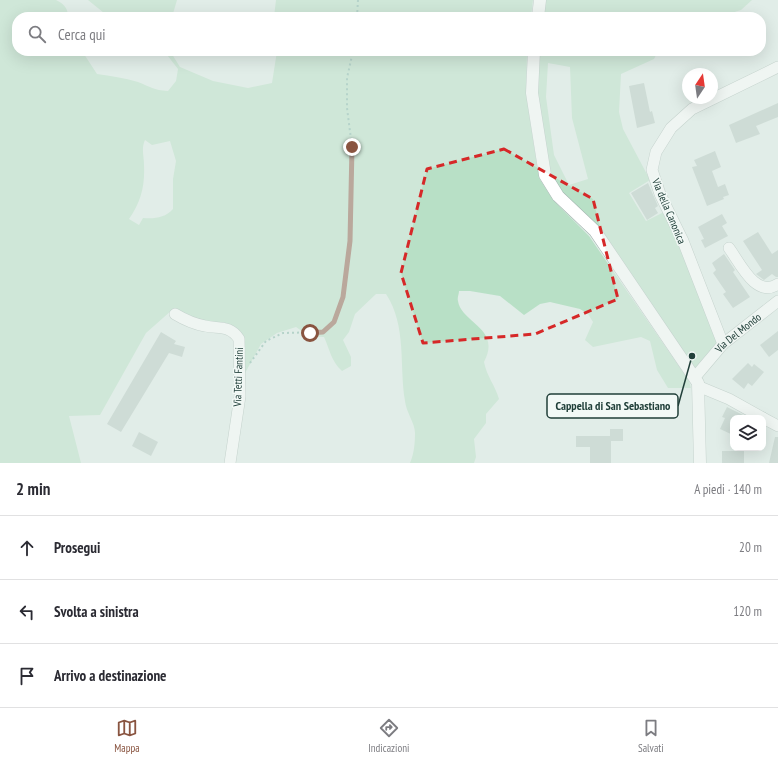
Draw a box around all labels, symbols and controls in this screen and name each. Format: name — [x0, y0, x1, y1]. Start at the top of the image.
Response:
search box — [12, 12, 766, 56]
icon: search — [26, 23, 48, 45]
text: Cerca qui — [58, 25, 106, 44]
north arrow — [682, 68, 718, 104]
route end — [343, 138, 361, 156]
street label: Via della Canonica — [649, 175, 689, 246]
street label: Via Del Mondo — [711, 310, 764, 356]
route start — [301, 324, 319, 342]
street label: Via Tetti Fantini — [230, 347, 246, 408]
callout: Cappella di San Sebastiano — [547, 394, 678, 418]
text: Cappella di San Sebastiano — [556, 398, 671, 413]
map controls — [730, 415, 766, 451]
button: layers — [730, 415, 766, 451]
text: 2 min — [16, 478, 50, 500]
text: A piedi · 140 m — [694, 481, 762, 498]
icon: ahead — [16, 537, 38, 559]
text: Prosegui — [54, 538, 100, 557]
text: 20 m — [739, 539, 762, 556]
icon: left — [16, 601, 38, 623]
text: Svolta a sinistra — [54, 602, 139, 621]
text: 120 m — [733, 603, 762, 620]
icon: arrive — [16, 665, 38, 687]
text: Arrivo a destinazione — [54, 666, 167, 685]
tab: Mappa — [114, 717, 140, 755]
tab: Indicazioni — [368, 717, 409, 755]
tab: Salvati — [638, 717, 664, 755]

